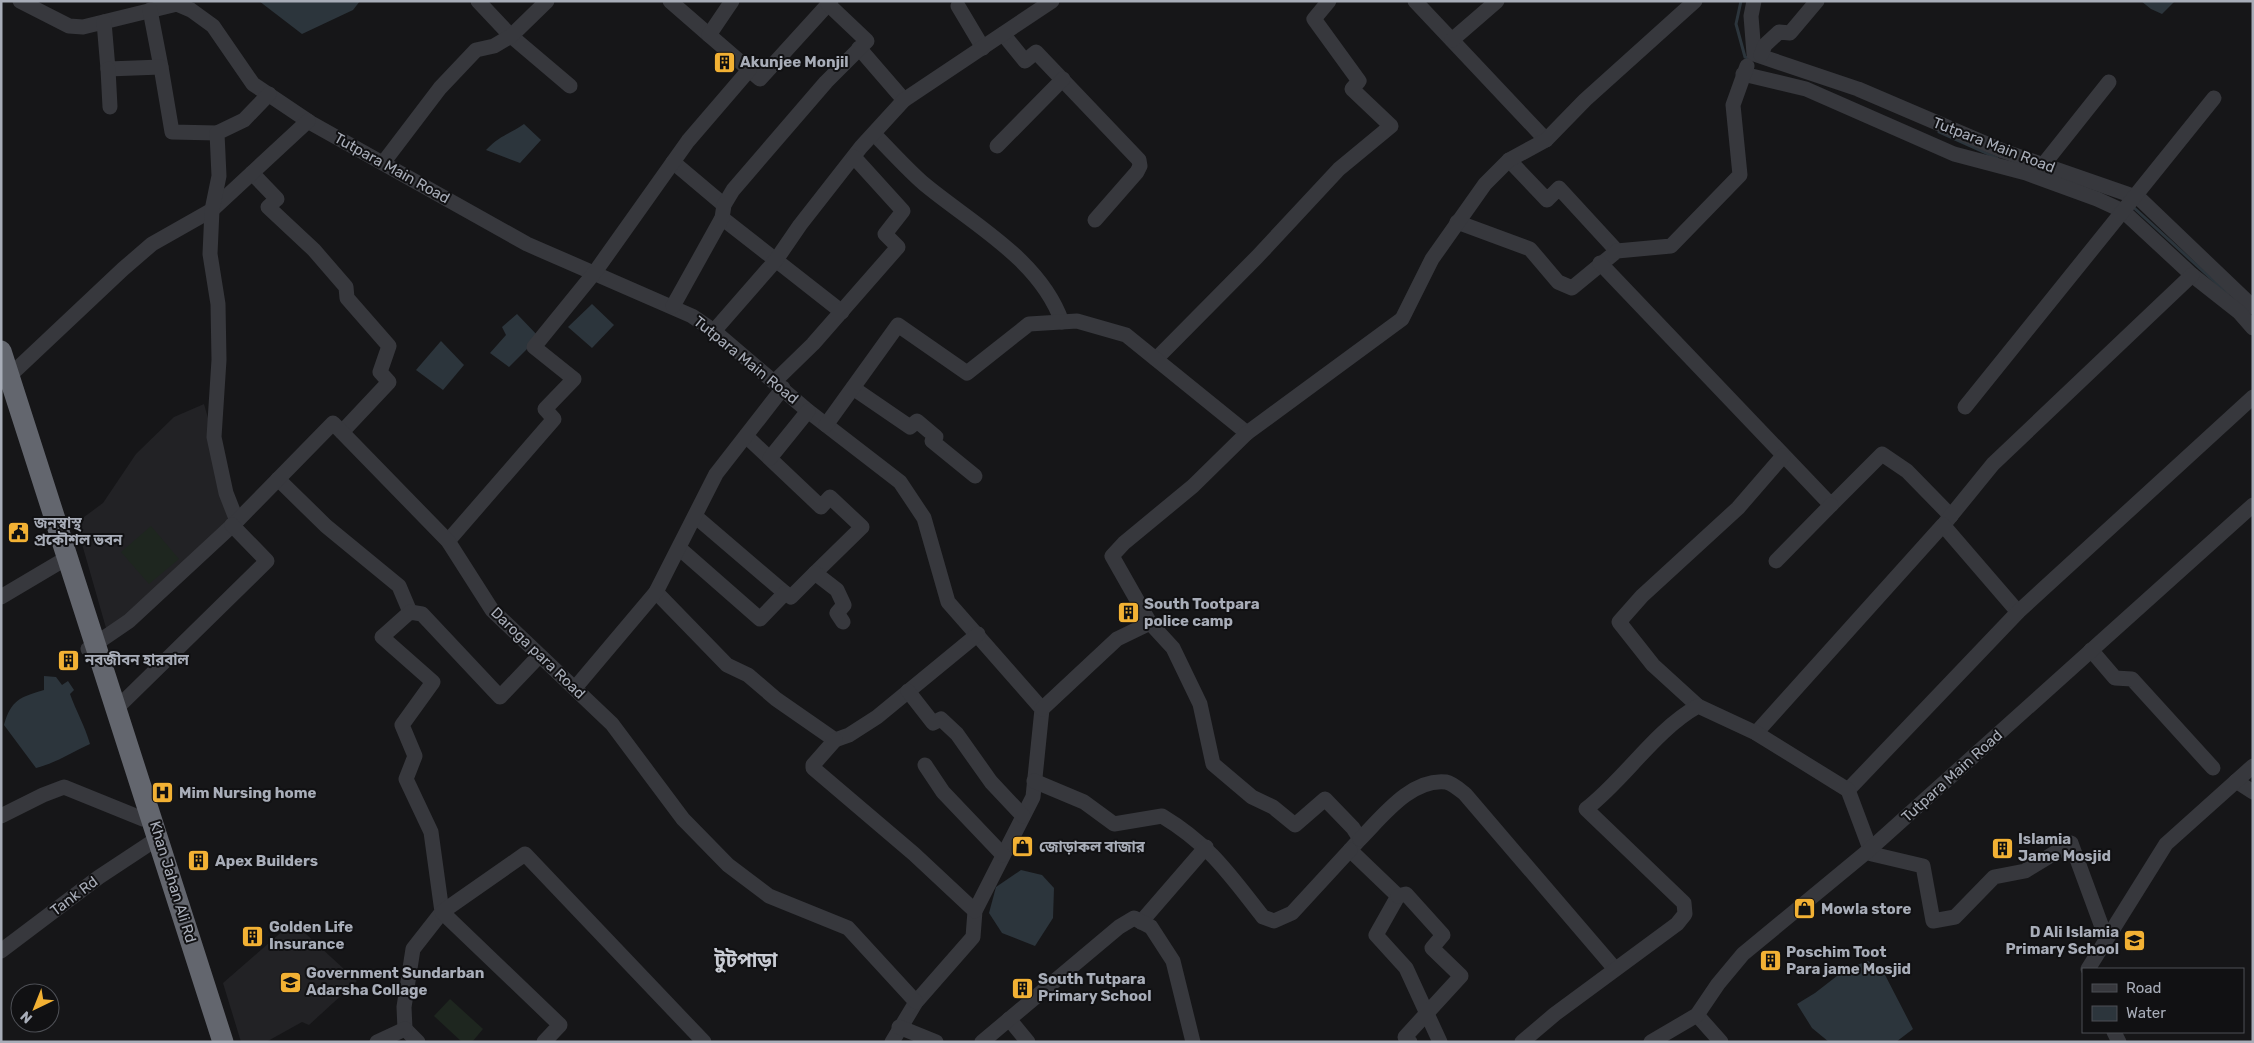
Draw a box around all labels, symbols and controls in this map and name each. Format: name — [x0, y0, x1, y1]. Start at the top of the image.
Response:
building icon: Akunjee Monjil — [712, 50, 736, 74]
place label: Akunjee Monjil — [740, 53, 849, 71]
street label: Tutpara Main Road — [1930, 113, 2058, 177]
street label: Tutpara Main Road — [331, 129, 453, 207]
street label: Tutpara Main Road — [690, 312, 802, 408]
place label: জনস্বাস্থ প্রকৌশল ভবন — [33, 514, 123, 549]
public building icon: জনস্বাস্থ প্রকৌশল ভবন — [6, 520, 30, 544]
place label: South Tootpara police camp — [1144, 595, 1260, 630]
building icon: South Tootpara police camp — [1116, 601, 1140, 625]
street label: Daroga para Road — [487, 603, 589, 703]
building icon: নবজীবন হারবাল — [57, 648, 81, 672]
place label: নবজীবন হারবাল — [84, 651, 190, 669]
street label: Tutpara Main Road — [1898, 726, 2006, 826]
hospital icon: Mim Nursing home — [151, 781, 175, 805]
place label: Mim Nursing home — [179, 784, 316, 802]
street label: Khan Jahan Ali Rd — [146, 819, 200, 945]
place label: Islamia Jame Mosjid — [2018, 830, 2111, 865]
shop icon: জোড়াকল বাজার — [1011, 835, 1035, 859]
building icon: Islamia Jame Mosjid — [1990, 836, 2014, 860]
place label: জোড়াকল বাজার — [1039, 838, 1146, 856]
building icon: Apex Builders — [187, 849, 211, 873]
place label: Apex Builders — [215, 852, 318, 870]
street label: Tank Rd — [47, 872, 101, 920]
shop icon: Mowla store — [1793, 897, 1817, 921]
place label: Mowla store — [1821, 900, 1911, 918]
place label: Golden Life Insurance — [269, 918, 353, 953]
place label: D Ali Islamia Primary School — [2005, 923, 2119, 958]
building icon: Golden Life Insurance — [241, 924, 265, 948]
school or university icon: D Ali Islamia Primary School — [2123, 929, 2147, 953]
place label: Poschim Toot Para jame Mosjid — [1786, 943, 1911, 978]
district label: টুটপাড়া — [714, 948, 778, 973]
building icon: Poschim Toot Para jame Mosjid — [1758, 949, 1782, 973]
place label: Government Sundarban Adarsha Collage — [306, 964, 484, 999]
legend — [2082, 968, 2244, 1033]
school or university icon: Government Sundarban Adarsha Collage — [278, 970, 302, 994]
place label: South Tutpara Primary School — [1038, 970, 1152, 1005]
building icon: South Tutpara Primary School — [1010, 976, 1034, 1000]
text: Road — [2126, 979, 2162, 997]
north arrow — [10, 983, 60, 1033]
text: Water — [2126, 1004, 2166, 1022]
text: N — [17, 1007, 36, 1027]

